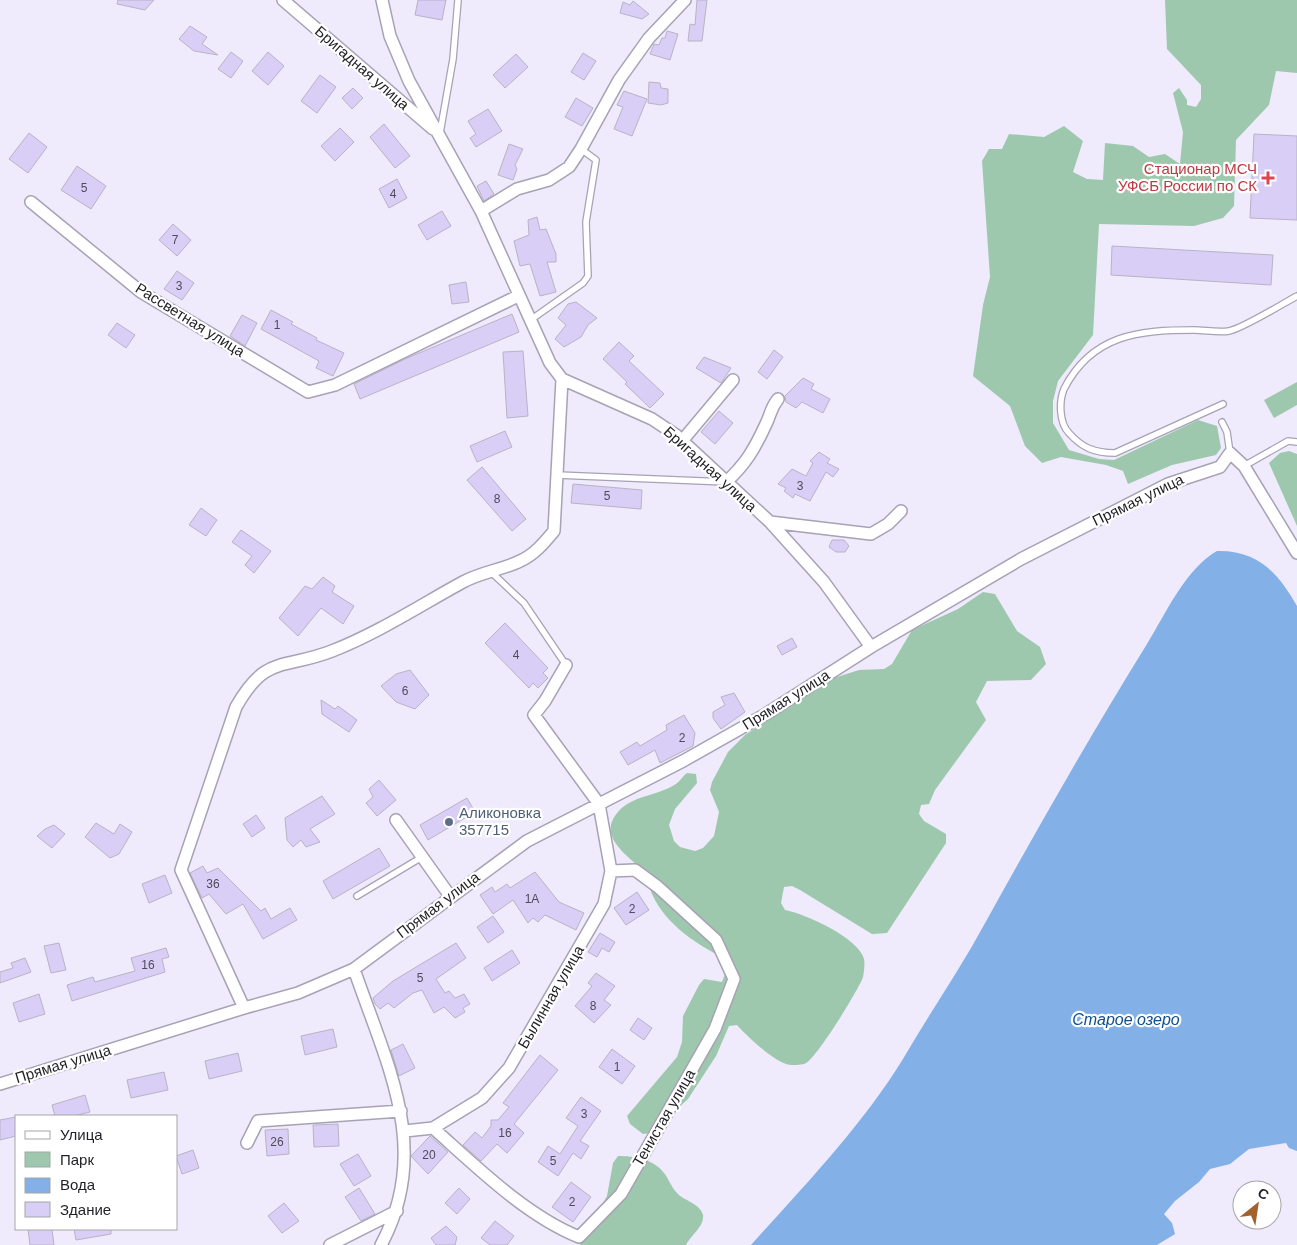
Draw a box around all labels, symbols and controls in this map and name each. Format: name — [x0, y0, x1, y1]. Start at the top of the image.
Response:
street label: Бригадная улица — [312, 22, 413, 113]
place label: Стационар МСЧ УФСБ России по СК — [1118, 160, 1257, 194]
marker: Стационар МСЧ УФСБ России по СК — [1261, 171, 1275, 185]
house number: 5 — [81, 181, 88, 195]
house number: 4 — [390, 187, 397, 201]
house number: 7 — [172, 233, 179, 247]
street label: Рассветная улица — [133, 279, 249, 360]
house number: 3 — [176, 279, 183, 293]
house number: 1 — [274, 318, 281, 332]
street label: Бригадная улица — [660, 423, 761, 515]
street label: Прямая улица — [1089, 470, 1187, 529]
house number: 3 — [797, 479, 804, 493]
house number: 5 — [604, 489, 611, 503]
house number: 8 — [494, 492, 501, 506]
house number: 4 — [513, 648, 520, 662]
street label: Прямая улица — [739, 666, 833, 733]
house number: 6 — [402, 684, 409, 698]
house number: 2 — [679, 731, 686, 745]
place label: Аликоновка 357715 — [459, 804, 542, 838]
marker: Аликоновка 357715 — [443, 816, 455, 828]
street label: Прямая улица — [393, 868, 483, 941]
house number: 36 — [206, 877, 220, 891]
house number: 1А — [525, 892, 539, 906]
house number: 2 — [629, 902, 636, 916]
street label: Былинная улица — [514, 942, 587, 1051]
house number: 16 — [141, 958, 155, 972]
house number: 5 — [417, 971, 424, 985]
house number: 8 — [590, 999, 597, 1013]
water label: Старое озеро — [1072, 1011, 1180, 1028]
street label: Прямая улица — [13, 1041, 113, 1086]
house number: 1 — [614, 1060, 621, 1074]
street label: Тенистая улица — [629, 1066, 699, 1169]
house number: 3 — [581, 1107, 588, 1121]
legend — [15, 1115, 178, 1230]
text: Улица — [60, 1126, 103, 1143]
house number: 16 — [498, 1126, 512, 1140]
house number: 26 — [270, 1135, 284, 1149]
house number: 20 — [422, 1148, 436, 1162]
text: Парк — [60, 1151, 94, 1168]
house number: 5 — [550, 1154, 557, 1168]
text: Вода — [60, 1176, 96, 1193]
north arrow — [1232, 1180, 1282, 1230]
text: С — [1255, 1184, 1272, 1203]
house number: 2 — [569, 1195, 576, 1209]
text: Здание — [60, 1201, 111, 1218]

